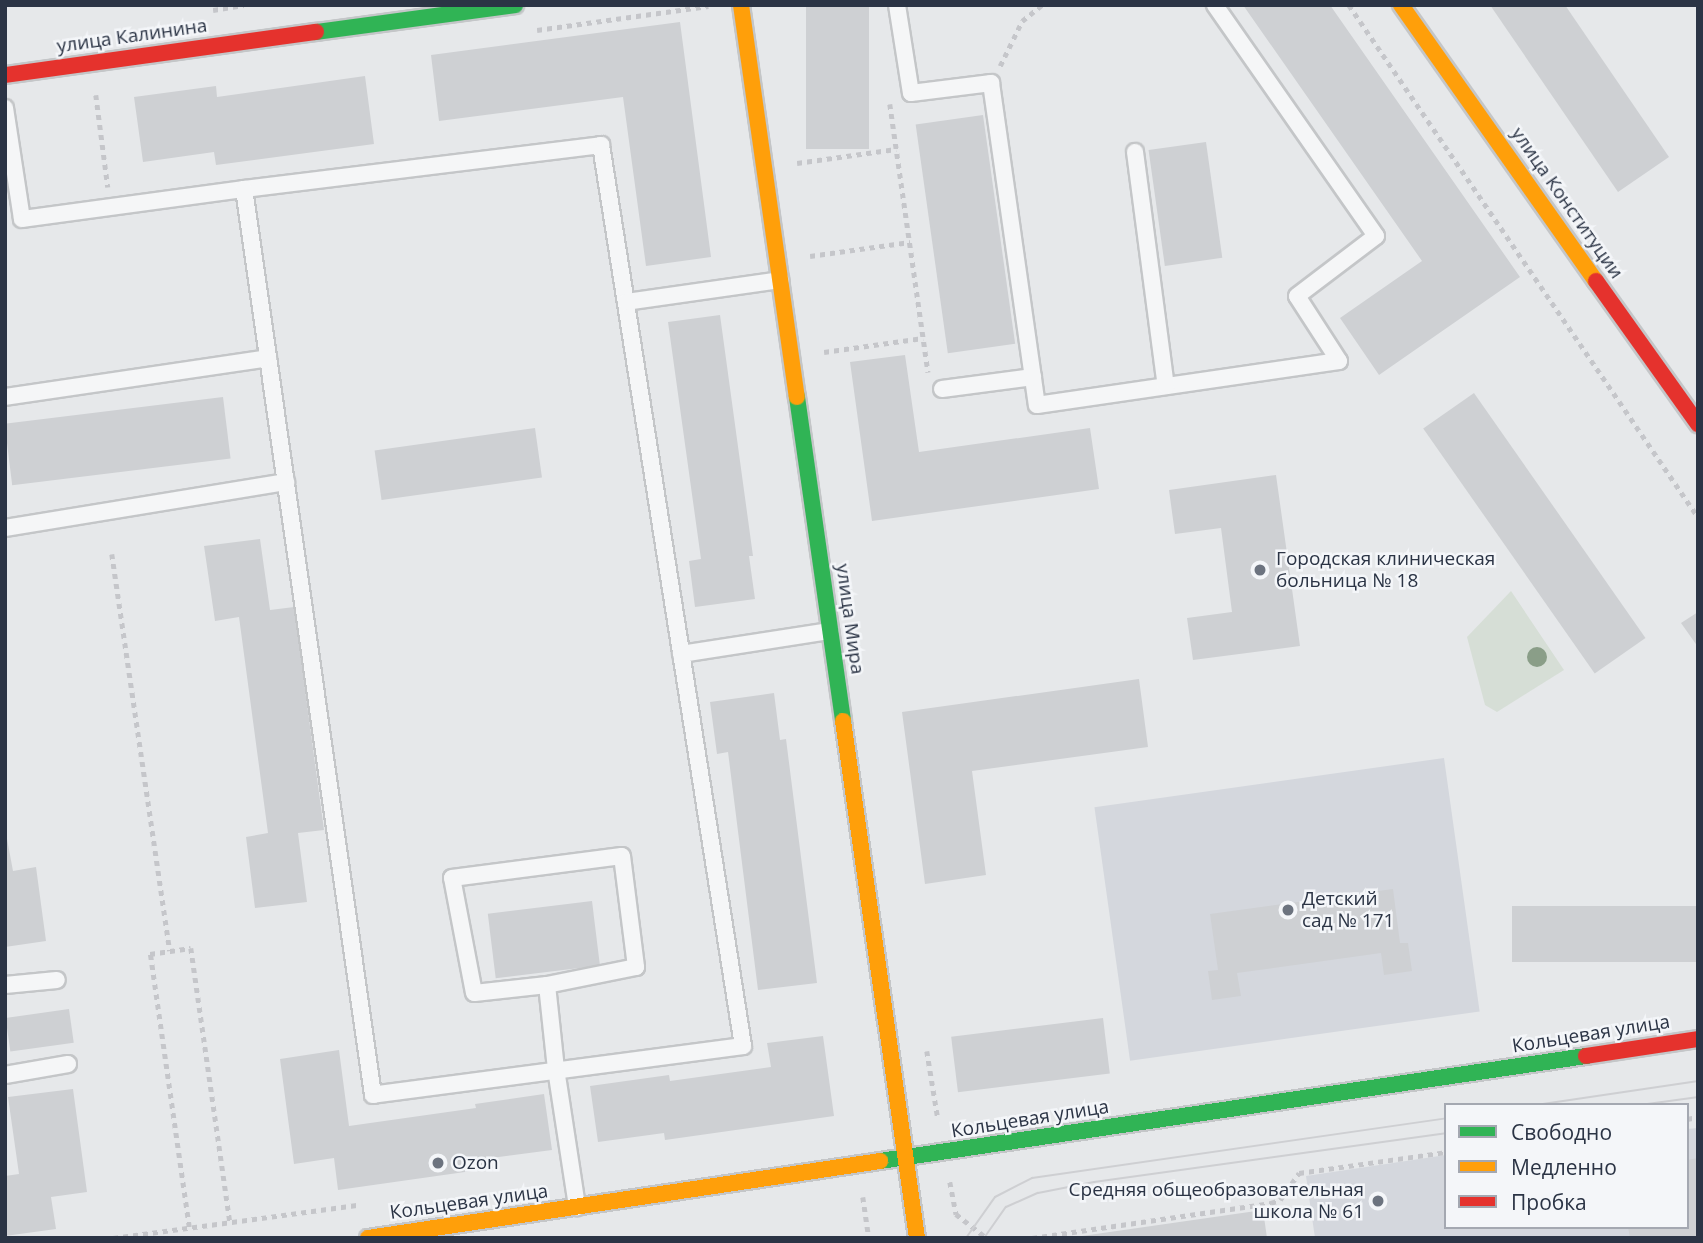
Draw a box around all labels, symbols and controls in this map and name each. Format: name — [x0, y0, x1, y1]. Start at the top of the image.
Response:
street label: улица Калинина — [55, 14, 209, 58]
street label: улица Конституции — [1506, 123, 1628, 283]
place label: Городская клиническая больница № 18 — [1276, 548, 1495, 592]
marker: Городская клиническая больница № 18 — [1250, 560, 1270, 580]
street label: улица Мира — [831, 562, 869, 676]
place label: Детский сад № 171 — [1302, 888, 1394, 932]
marker: Детский сад № 171 — [1280, 902, 1296, 918]
street label: Кольцевая улица — [1510, 1010, 1672, 1058]
street label: Кольцевая улица — [949, 1095, 1111, 1143]
legend — [1444, 1103, 1689, 1229]
text: Свободно — [1511, 1118, 1612, 1146]
place label: Ozon — [452, 1152, 499, 1174]
text: Медленно — [1511, 1153, 1617, 1181]
marker: Ozon — [430, 1155, 446, 1171]
place label: Средняя общеобразовательная школа № 61 — [1069, 1179, 1364, 1223]
street label: Кольцевая улица — [388, 1180, 550, 1224]
text: Пробка — [1511, 1188, 1587, 1216]
marker: Средняя общеобразовательная школа № 61 — [1370, 1193, 1386, 1209]

